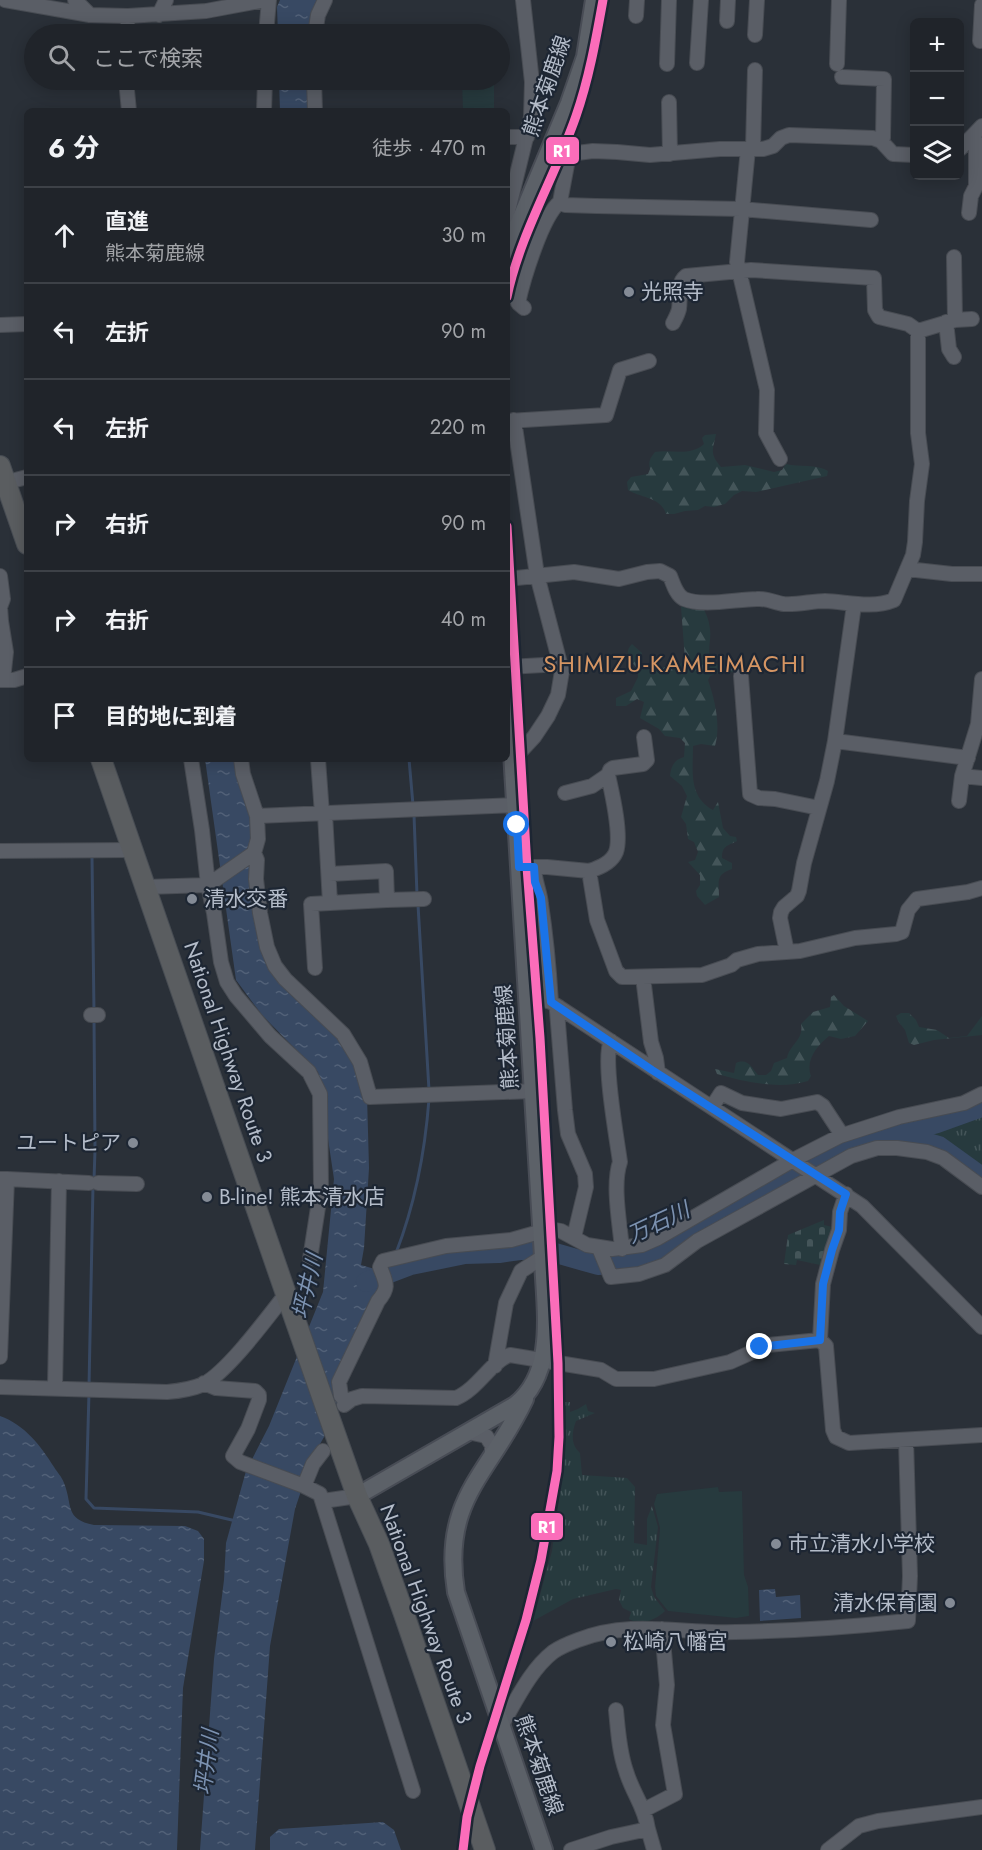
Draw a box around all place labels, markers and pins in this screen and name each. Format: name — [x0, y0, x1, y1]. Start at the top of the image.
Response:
place label: 光照寺 — [641, 277, 704, 307]
marker: 光照寺 — [622, 285, 636, 299]
place label: 清水交番 — [204, 884, 288, 914]
marker: 清水交番 — [185, 892, 199, 906]
place label: ユートピア — [16, 1128, 121, 1158]
marker: ユートピア — [126, 1136, 140, 1150]
place label: B-line! 熊本清水店 — [219, 1182, 385, 1212]
marker: B-line! 熊本清水店 — [200, 1190, 214, 1204]
place label: 市立清水小学校 — [788, 1529, 935, 1559]
marker: 市立清水小学校 — [769, 1537, 783, 1551]
place label: 清水保育園 — [833, 1588, 938, 1618]
marker: 清水保育園 — [943, 1596, 957, 1610]
place label: 松崎八幡宮 — [623, 1627, 728, 1657]
marker: 松崎八幡宮 — [604, 1635, 618, 1649]

